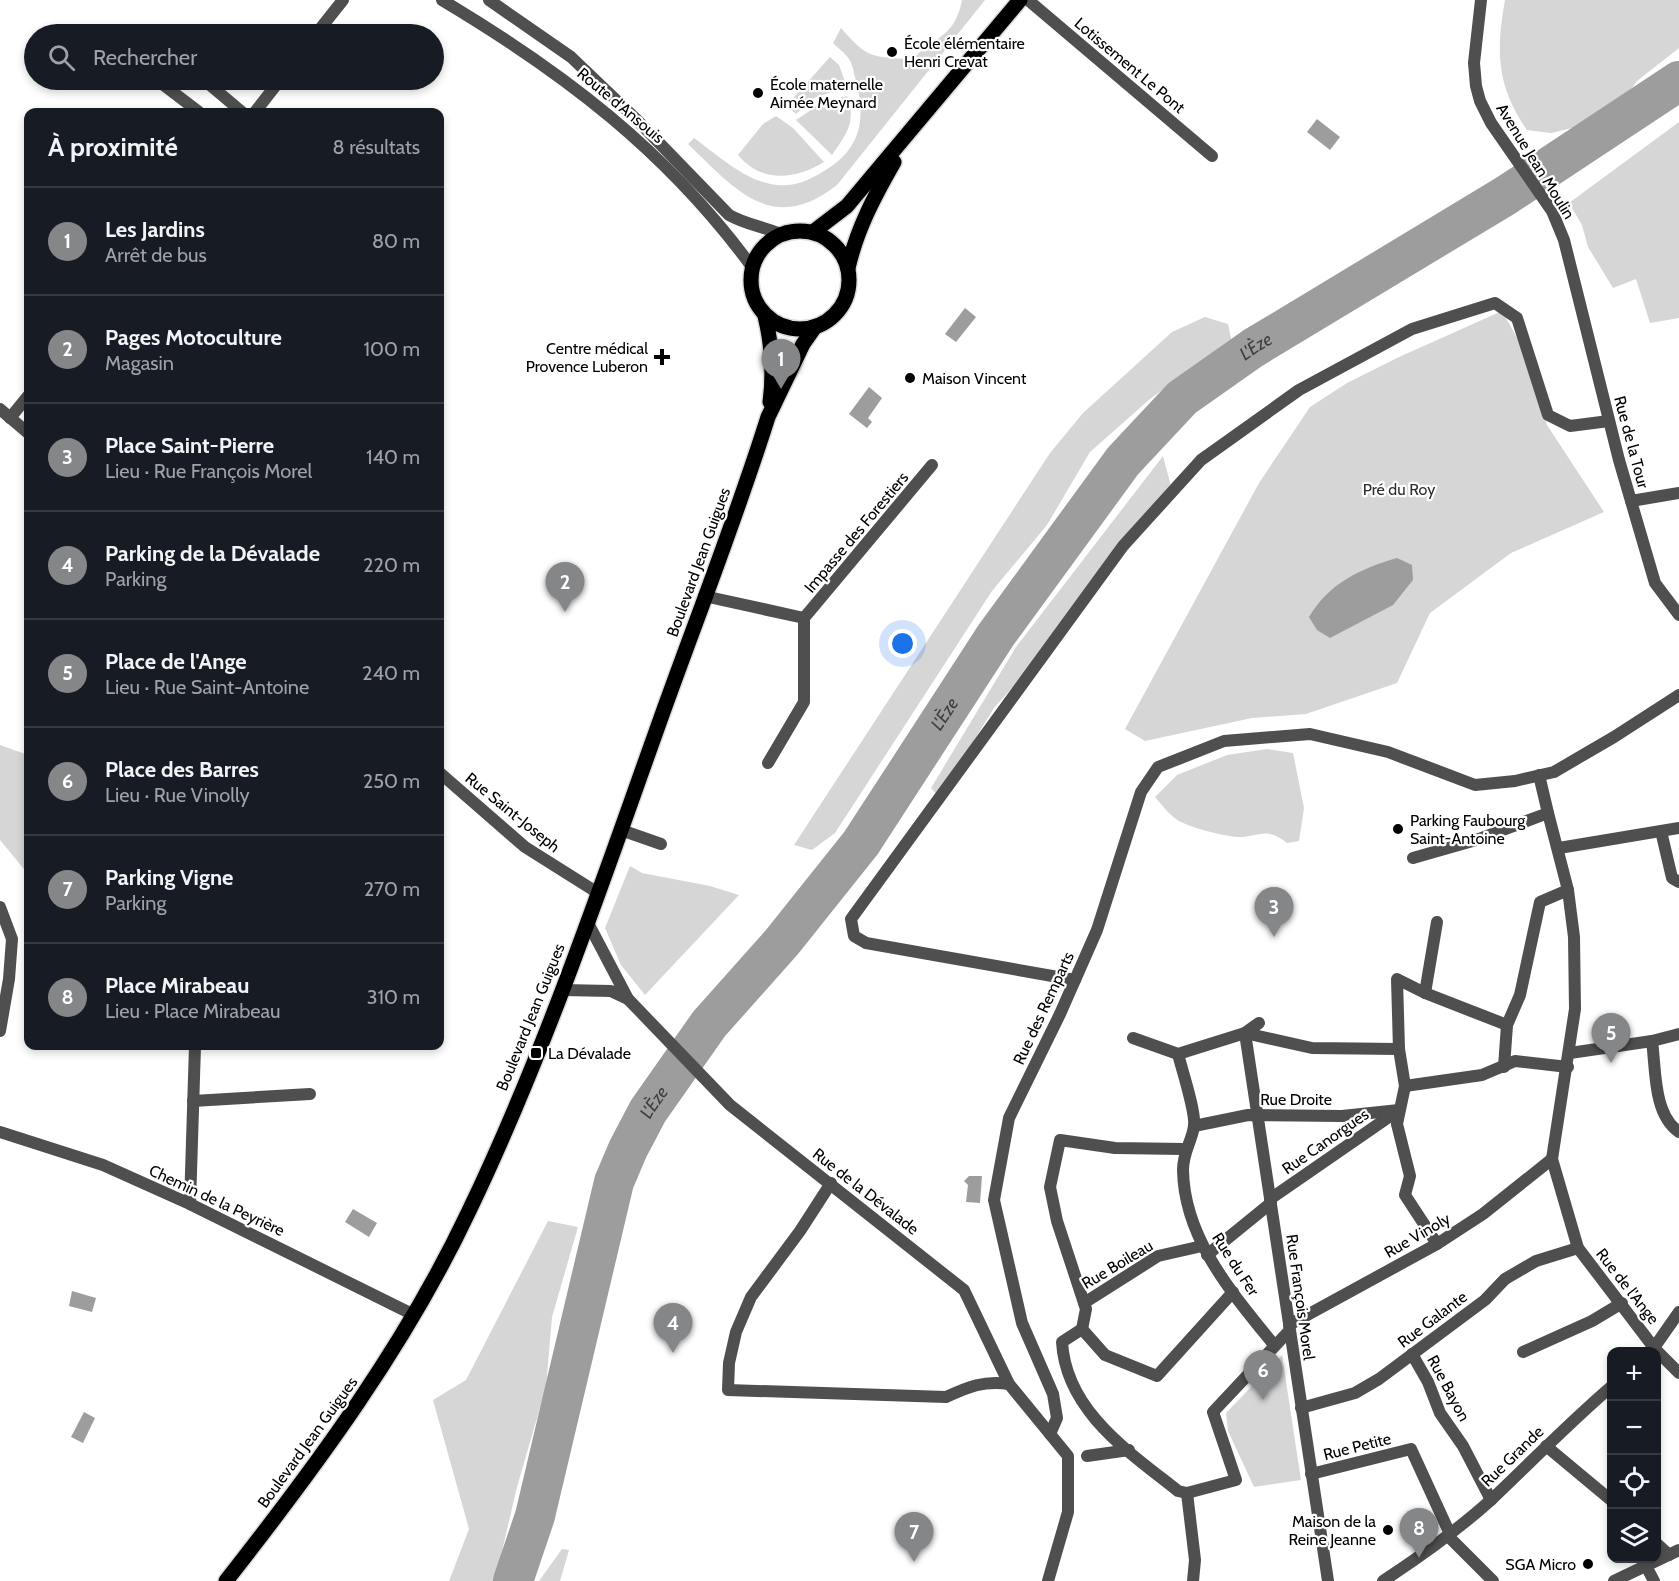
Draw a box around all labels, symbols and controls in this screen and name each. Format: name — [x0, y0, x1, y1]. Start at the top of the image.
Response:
street label: Lotissement Le Pont — [1071, 14, 1189, 118]
search box — [24, 24, 444, 90]
place label: École élémentaire Henri Crevat — [904, 34, 1025, 71]
icon: search — [45, 41, 78, 74]
text: Rechercher — [93, 44, 197, 71]
marker: École élémentaire Henri Crevat — [885, 45, 899, 59]
street label: Route d'Ansouis — [574, 64, 668, 147]
place label: École maternelle Aimée Meynard — [770, 75, 883, 112]
marker: École maternelle Aimée Meynard — [751, 86, 765, 100]
street label: Avenue Jean Moulin — [1492, 100, 1579, 223]
text: À proximité — [48, 131, 178, 163]
text: 8 résultats — [333, 135, 420, 159]
text: Les Jardins — [105, 216, 205, 243]
text: 1 — [64, 229, 71, 253]
text: 80 m — [372, 229, 420, 253]
text: Arrêt de bus — [105, 243, 207, 267]
text: Pages Motoculture — [105, 324, 282, 351]
water label: L'Èze — [1235, 328, 1276, 365]
text: 2 — [62, 337, 73, 361]
text: 100 m — [364, 337, 420, 361]
place label: Centre médical Provence Luberon — [526, 339, 648, 376]
pin: 1 — [762, 340, 800, 389]
marker: Centre médical Provence Luberon — [653, 348, 671, 366]
text: Magasin — [105, 351, 174, 375]
place label: Maison Vincent — [922, 369, 1027, 388]
marker: Maison Vincent — [903, 371, 917, 385]
street label: Rue de la Tour — [1610, 394, 1653, 491]
text: Place Saint-Pierre — [105, 432, 274, 459]
text: 3 — [62, 445, 73, 469]
text: 140 m — [366, 445, 420, 469]
text: Lieu · Rue François Morel — [105, 459, 312, 483]
street label: Impasse des Forestiers — [800, 468, 913, 597]
park label: Pré du Roy — [1363, 480, 1435, 499]
street label: Boulevard Jean Guigues — [663, 485, 734, 639]
text: Parking de la Dévalade — [105, 540, 320, 567]
text: 4 — [61, 553, 74, 577]
text: 220 m — [363, 553, 420, 577]
pin: 2 — [546, 562, 584, 612]
text: Parking — [105, 567, 166, 591]
your location — [888, 629, 917, 658]
text: Place de l'Ange — [105, 648, 247, 675]
text: 5 — [62, 661, 73, 685]
text: 240 m — [362, 661, 420, 685]
text: Lieu · Rue Saint-Antoine — [105, 675, 309, 699]
water label: L'Èze — [926, 694, 963, 735]
text: Place des Barres — [105, 756, 259, 783]
street label: Rue Saint-Joseph — [462, 768, 564, 856]
text: 6 — [62, 769, 73, 793]
text: 250 m — [363, 769, 420, 793]
text: Lieu · Rue Vinolly — [105, 783, 250, 807]
place label: Parking Faubourg Saint-Antoine — [1410, 811, 1526, 848]
marker: Parking Faubourg Saint-Antoine — [1391, 822, 1405, 836]
text: Parking Vigne — [105, 864, 233, 891]
text: 7 — [62, 877, 73, 901]
text: 270 m — [364, 877, 420, 901]
pin: 3 — [1254, 888, 1294, 937]
text: Parking — [105, 891, 166, 915]
street label: Boulevard Jean Guigues — [492, 940, 569, 1094]
street label: Rue des Remparts — [1009, 949, 1078, 1068]
text: Place Mirabeau — [105, 972, 249, 999]
text: 8 — [61, 985, 74, 1009]
text: 310 m — [367, 985, 420, 1009]
text: Lieu · Place Mirabeau — [105, 999, 281, 1023]
pin: 5 — [1592, 1014, 1630, 1063]
place label: La Dévalade — [548, 1044, 631, 1063]
marker: La Dévalade — [529, 1046, 543, 1060]
water label: L'Èze — [635, 1082, 673, 1122]
street label: Rue Droite — [1260, 1090, 1332, 1109]
street label: Rue Canorgues — [1278, 1104, 1372, 1178]
street label: Rue de la Dévalade — [809, 1144, 922, 1239]
street label: Chemin de la Peyrière — [146, 1161, 288, 1240]
street label: Rue Vinoly — [1381, 1209, 1454, 1262]
street label: Rue du Fer — [1208, 1229, 1264, 1300]
street label: Rue François Morel — [1282, 1233, 1319, 1361]
street label: Rue Boileau — [1078, 1236, 1156, 1293]
street label: Rue de l'Ange — [1592, 1245, 1663, 1328]
street label: Rue Galante — [1394, 1287, 1471, 1352]
pin: 4 — [654, 1304, 692, 1353]
map controls — [1607, 1347, 1661, 1563]
button: + — [1607, 1347, 1661, 1401]
pin: 6 — [1244, 1350, 1282, 1400]
street label: Rue Bayon — [1423, 1352, 1474, 1425]
street label: Boulevard Jean Guigues — [254, 1373, 362, 1511]
button: − — [1607, 1401, 1661, 1455]
street label: Rue Grande — [1477, 1422, 1547, 1491]
street label: Rue Petite — [1321, 1429, 1393, 1464]
button: locate — [1607, 1455, 1661, 1509]
pin: 8 — [1400, 1508, 1438, 1558]
button: layers — [1607, 1509, 1661, 1563]
pin: 7 — [894, 1512, 934, 1562]
place label: Maison de la Reine Jeanne — [1289, 1512, 1376, 1549]
marker: Maison de la Reine Jeanne — [1381, 1523, 1395, 1537]
place label: SGA Micro — [1505, 1555, 1576, 1574]
marker: SGA Micro — [1581, 1557, 1595, 1571]

